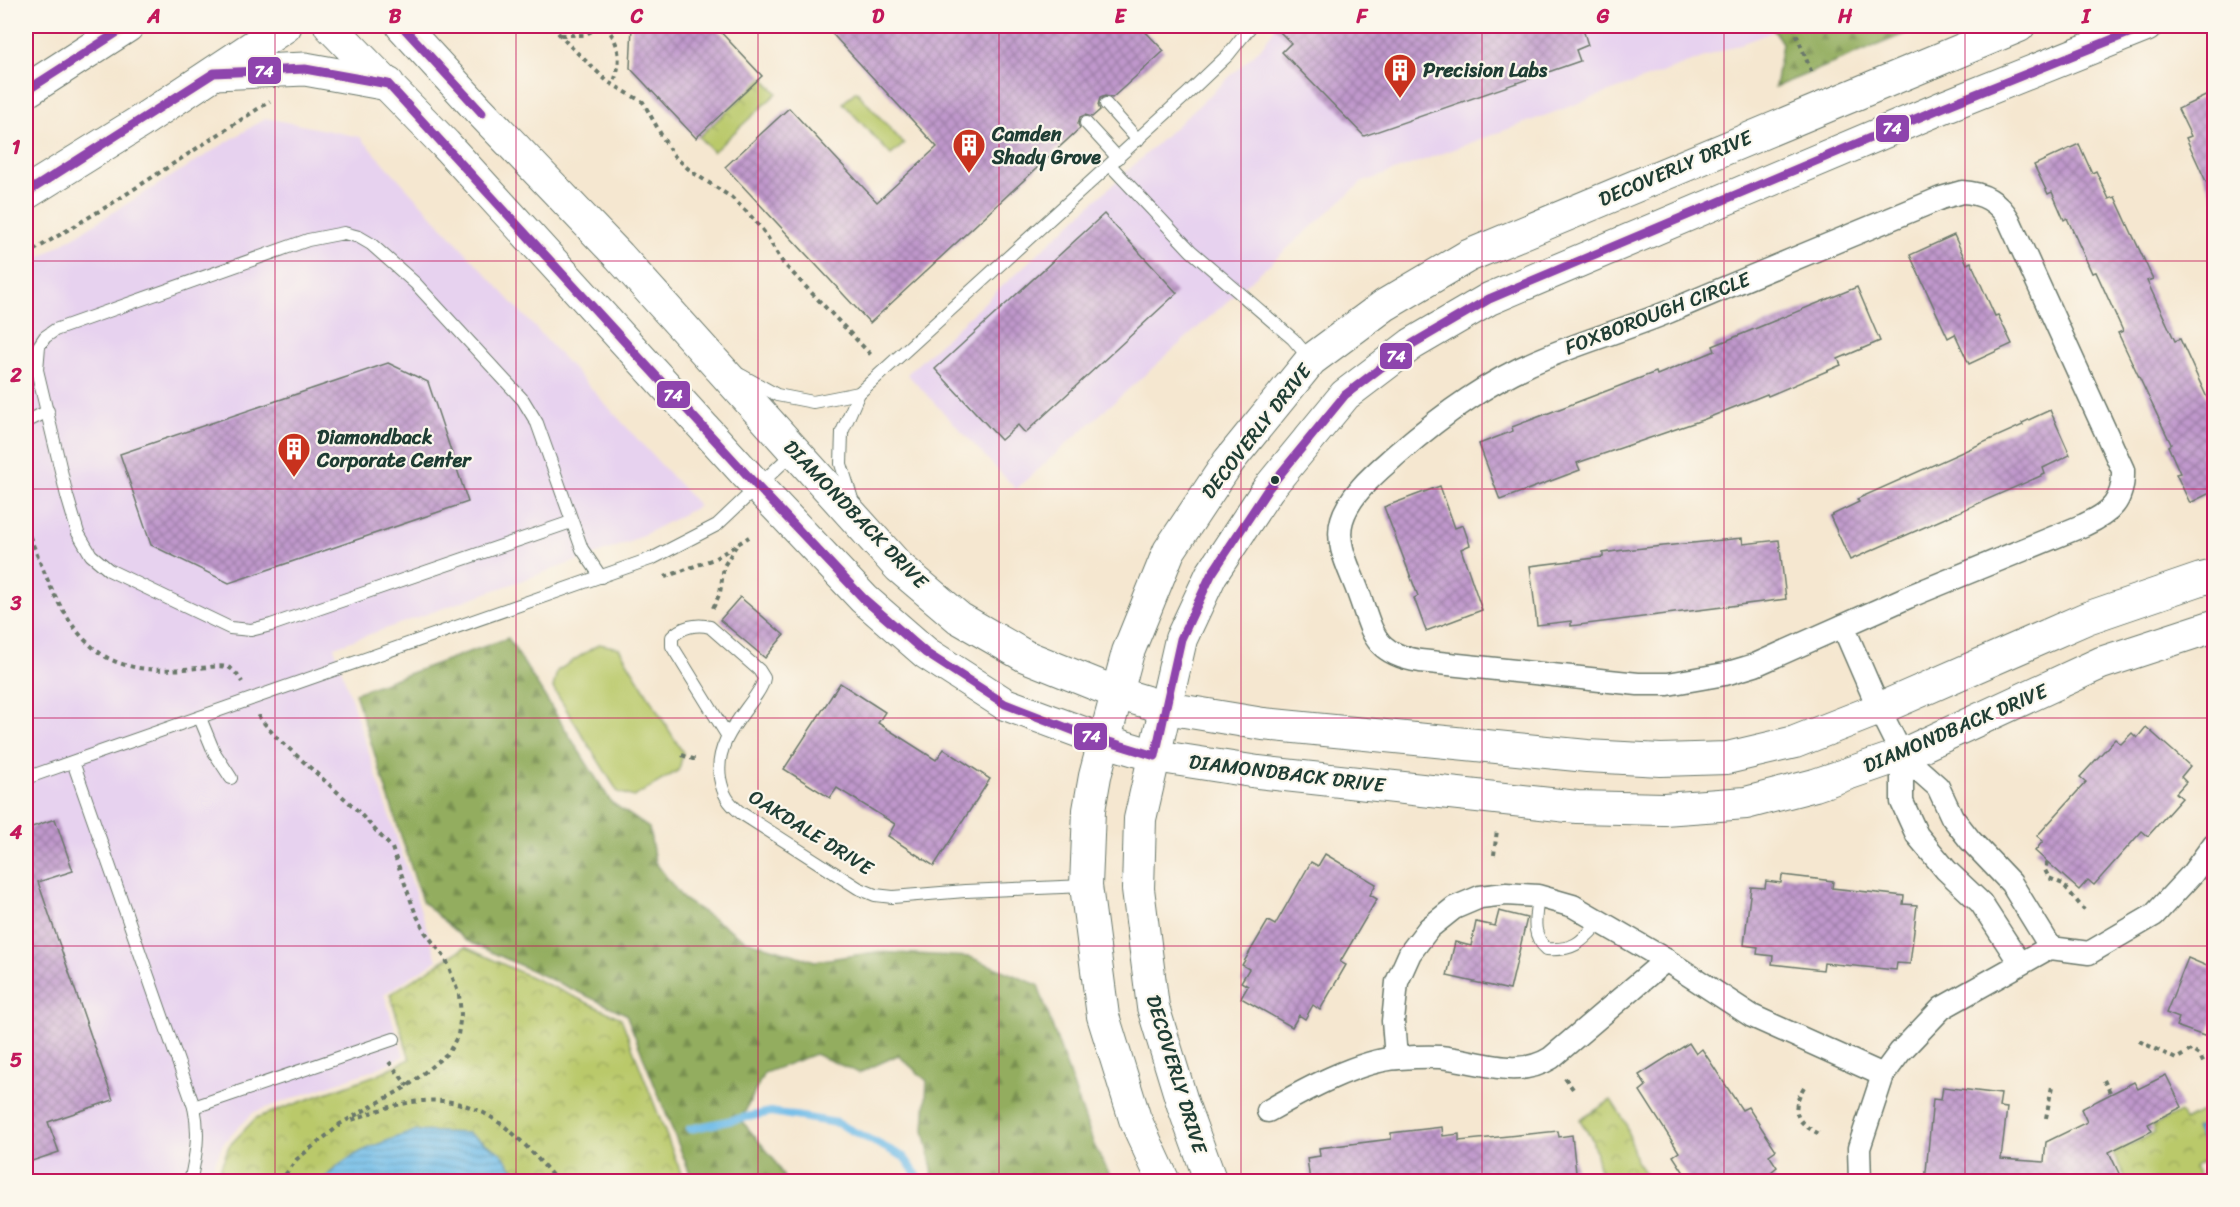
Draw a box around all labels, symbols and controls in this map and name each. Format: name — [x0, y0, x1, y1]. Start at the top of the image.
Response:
text: A — [146, 0, 161, 34]
text: B — [389, 0, 402, 34]
text: C — [630, 0, 644, 34]
text: D — [872, 0, 885, 34]
text: E — [1114, 0, 1127, 34]
text: F — [1356, 0, 1369, 34]
text: G — [1596, 0, 1610, 34]
text: H — [1837, 0, 1853, 34]
text: I — [2081, 0, 2092, 34]
building icon: Precision Labs — [1382, 52, 1418, 99]
place label: Precision Labs — [1423, 53, 1548, 88]
line badge: 74 — [247, 56, 282, 85]
text: 74 — [254, 57, 274, 86]
line badge: 74 — [1875, 114, 1910, 143]
text: 74 — [1882, 114, 1902, 143]
place label: Camden Shady Grove — [991, 117, 1101, 175]
street label: DECOVERLY DRIVE — [1593, 120, 1759, 217]
building icon: Camden Shady Grove — [951, 127, 987, 174]
text: 1 — [12, 130, 21, 165]
street label: FOXBOROUGH CIRCLE — [1559, 261, 1757, 365]
line badge: 74 — [1379, 342, 1413, 370]
text: 74 — [1386, 342, 1406, 371]
street label: DECOVERLY DRIVE — [1192, 354, 1322, 507]
text: 2 — [9, 358, 22, 393]
line badge: 74 — [656, 380, 691, 409]
text: 74 — [663, 381, 683, 410]
place label: Diamondback Corporate Center — [316, 420, 472, 478]
building icon: Diamondback Corporate Center — [276, 431, 312, 478]
street label: DIAMONDBACK DRIVE — [775, 431, 938, 599]
unlabelled marker — [1269, 474, 1281, 486]
text: 3 — [10, 586, 22, 621]
street label: DIAMONDBACK DRIVE — [1858, 673, 2055, 783]
line badge: 74 — [1073, 722, 1108, 751]
text: 74 — [1081, 722, 1101, 751]
street label: DIAMONDBACK DRIVE — [1187, 744, 1389, 803]
street label: OAKDALE DRIVE — [741, 780, 882, 886]
text: 4 — [9, 815, 23, 850]
street label: DECOVERLY DRIVE — [1136, 991, 1218, 1160]
text: 5 — [10, 1043, 22, 1078]

